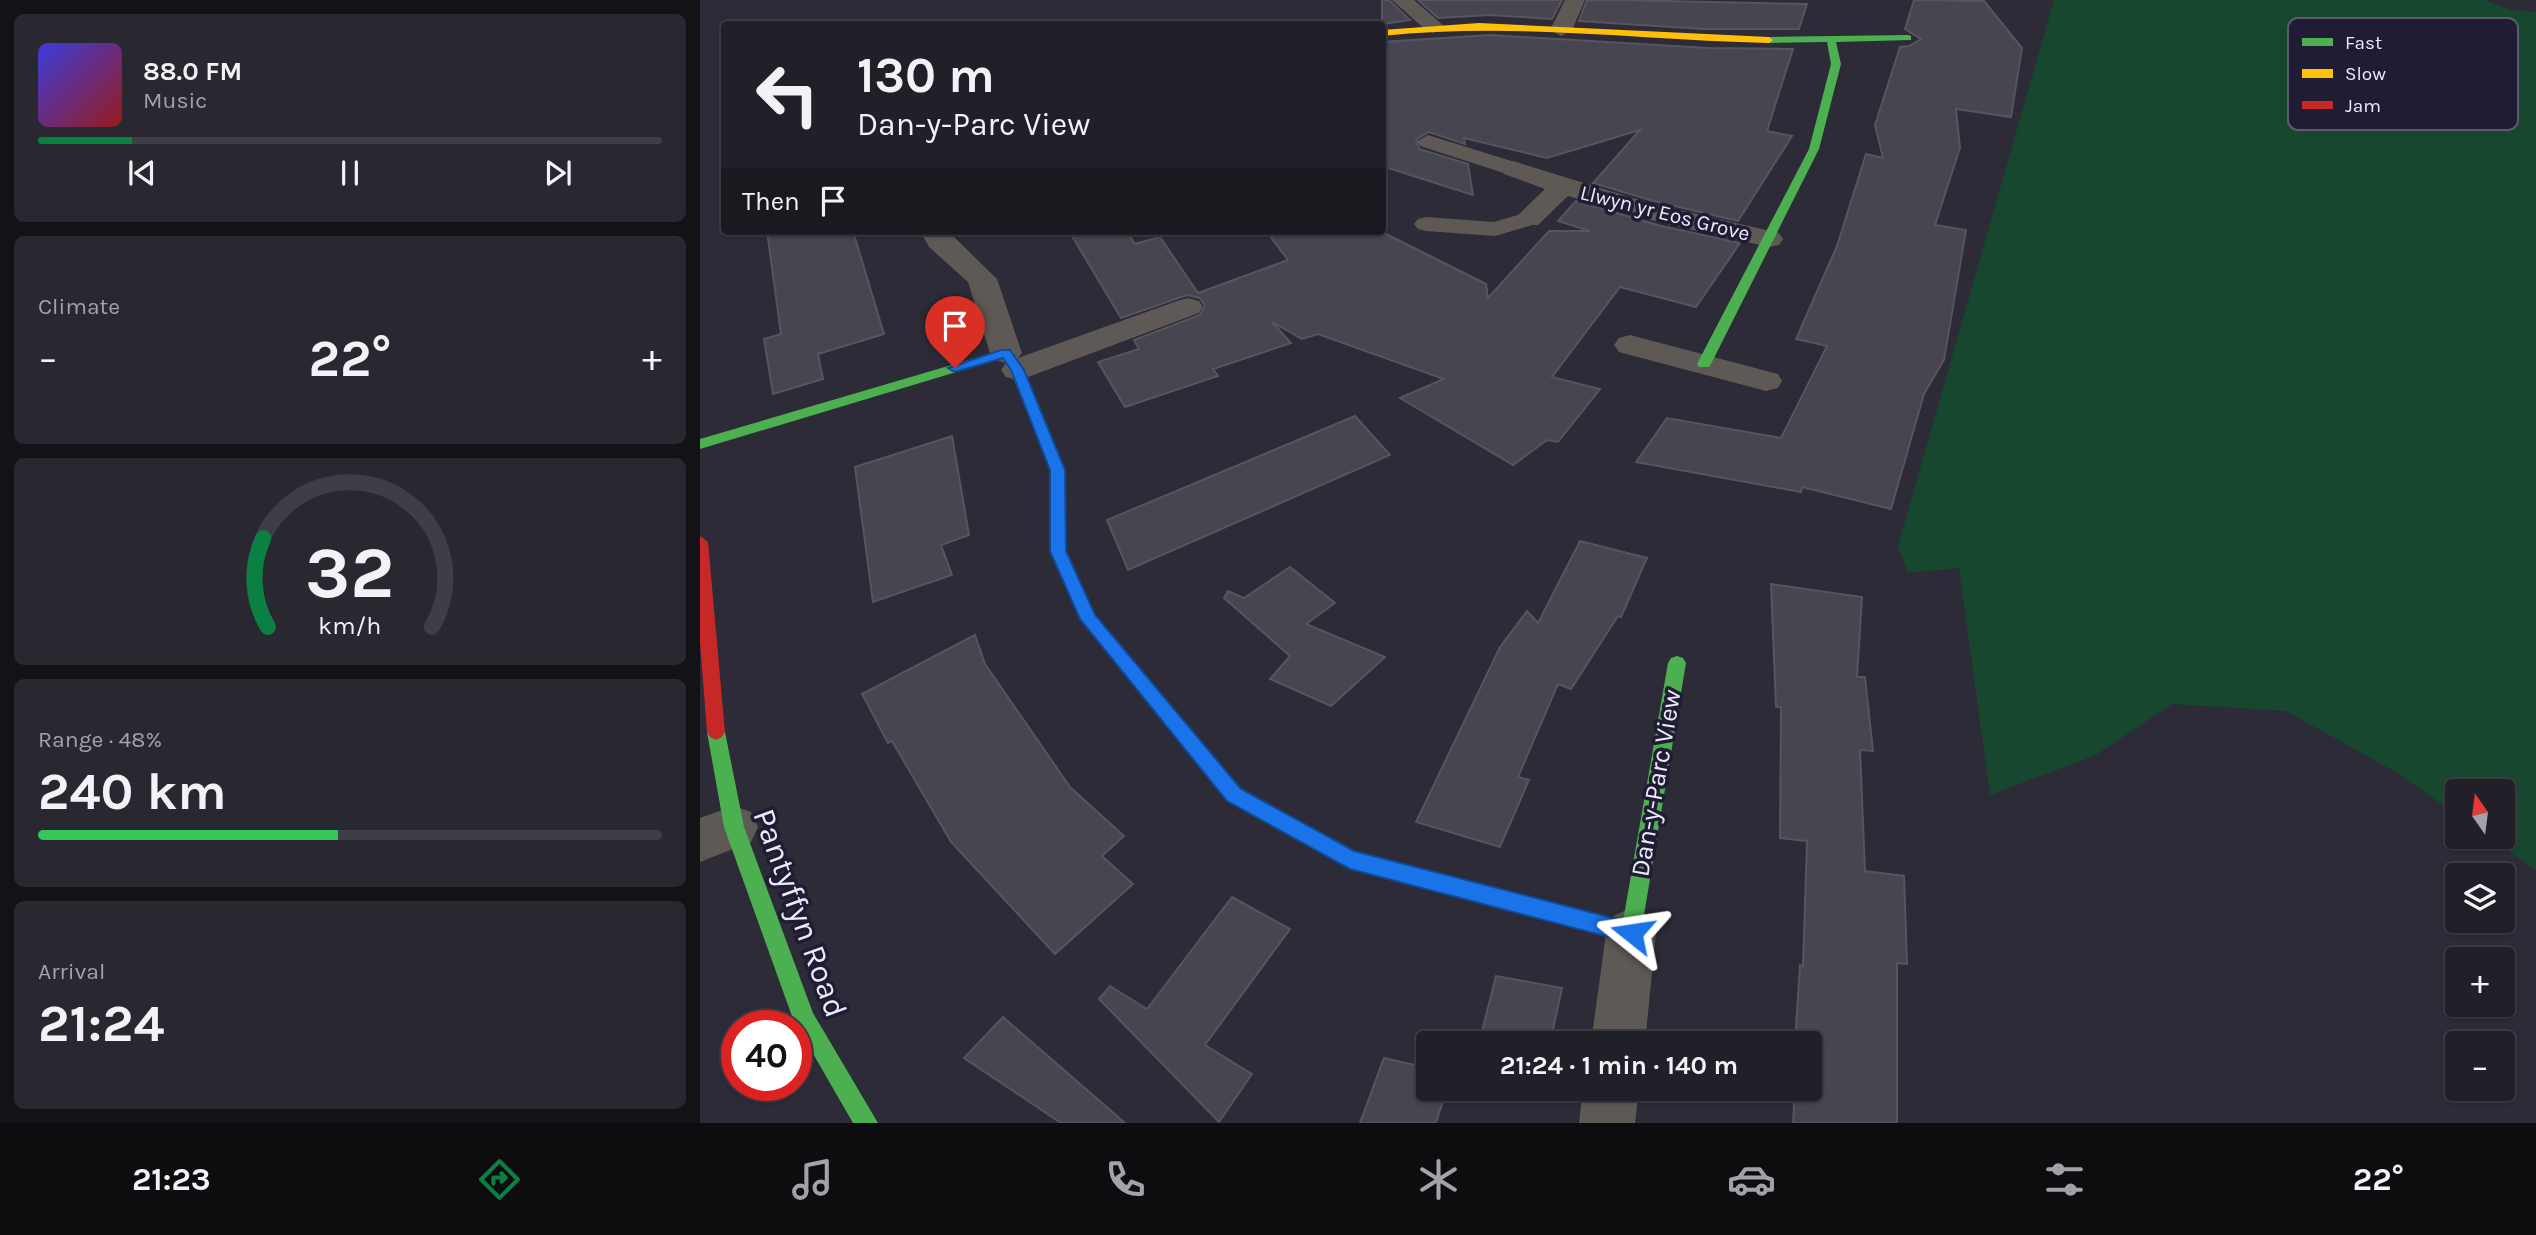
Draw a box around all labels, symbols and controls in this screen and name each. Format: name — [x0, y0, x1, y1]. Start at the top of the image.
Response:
legend — [2288, 18, 2518, 130]
text: Fast — [2345, 32, 2382, 54]
text: 130 m — [857, 47, 995, 104]
icon: left — [742, 49, 833, 140]
text: 88.0 FM — [143, 56, 242, 87]
text: Slow — [2345, 63, 2386, 85]
text: Music — [143, 87, 207, 114]
text: Jam — [2345, 95, 2381, 117]
text: Dan-y-Parc View — [857, 106, 1090, 143]
icon: previous — [123, 154, 161, 192]
icon: pause — [331, 154, 369, 192]
icon: next — [539, 154, 577, 192]
street label: Llwyn yr Eos Grove — [1578, 180, 1752, 246]
icon: arrive — [814, 182, 852, 220]
text: Then — [742, 186, 800, 217]
text: Climate — [38, 293, 120, 320]
pin — [925, 296, 985, 368]
icon: arrive — [936, 307, 974, 345]
text: 22° — [308, 328, 392, 389]
text: − — [38, 336, 58, 381]
text: + — [642, 336, 662, 381]
text: 32 — [305, 531, 395, 616]
text: km/h — [318, 611, 382, 640]
street label: Dan-y-Parc View — [1624, 687, 1688, 879]
text: Range · 48% — [38, 726, 162, 753]
text: 240 km — [38, 761, 227, 822]
north arrow — [2445, 779, 2515, 849]
map controls — [2445, 779, 2515, 1101]
street label: Pantyffyn Road — [745, 804, 855, 1022]
button: layers — [2445, 863, 2515, 933]
position arrow — [1595, 896, 1669, 970]
button: + — [2445, 947, 2515, 1017]
text: Arrival — [38, 958, 105, 985]
text: 21:24 — [38, 993, 164, 1054]
speed limit sign: 40 — [721, 1010, 812, 1101]
button: − — [2445, 1031, 2515, 1101]
text: 21:24 · 1 min · 140 m — [1500, 1050, 1738, 1081]
icon: directions — [475, 1155, 524, 1204]
icon: music — [788, 1155, 837, 1204]
icon: phone — [1101, 1155, 1150, 1204]
icon: climate — [1414, 1155, 1463, 1204]
icon: car — [1727, 1155, 1776, 1204]
icon: filters — [2040, 1155, 2089, 1204]
text: 21:23 — [132, 1161, 211, 1198]
text: 22° — [2353, 1161, 2404, 1198]

